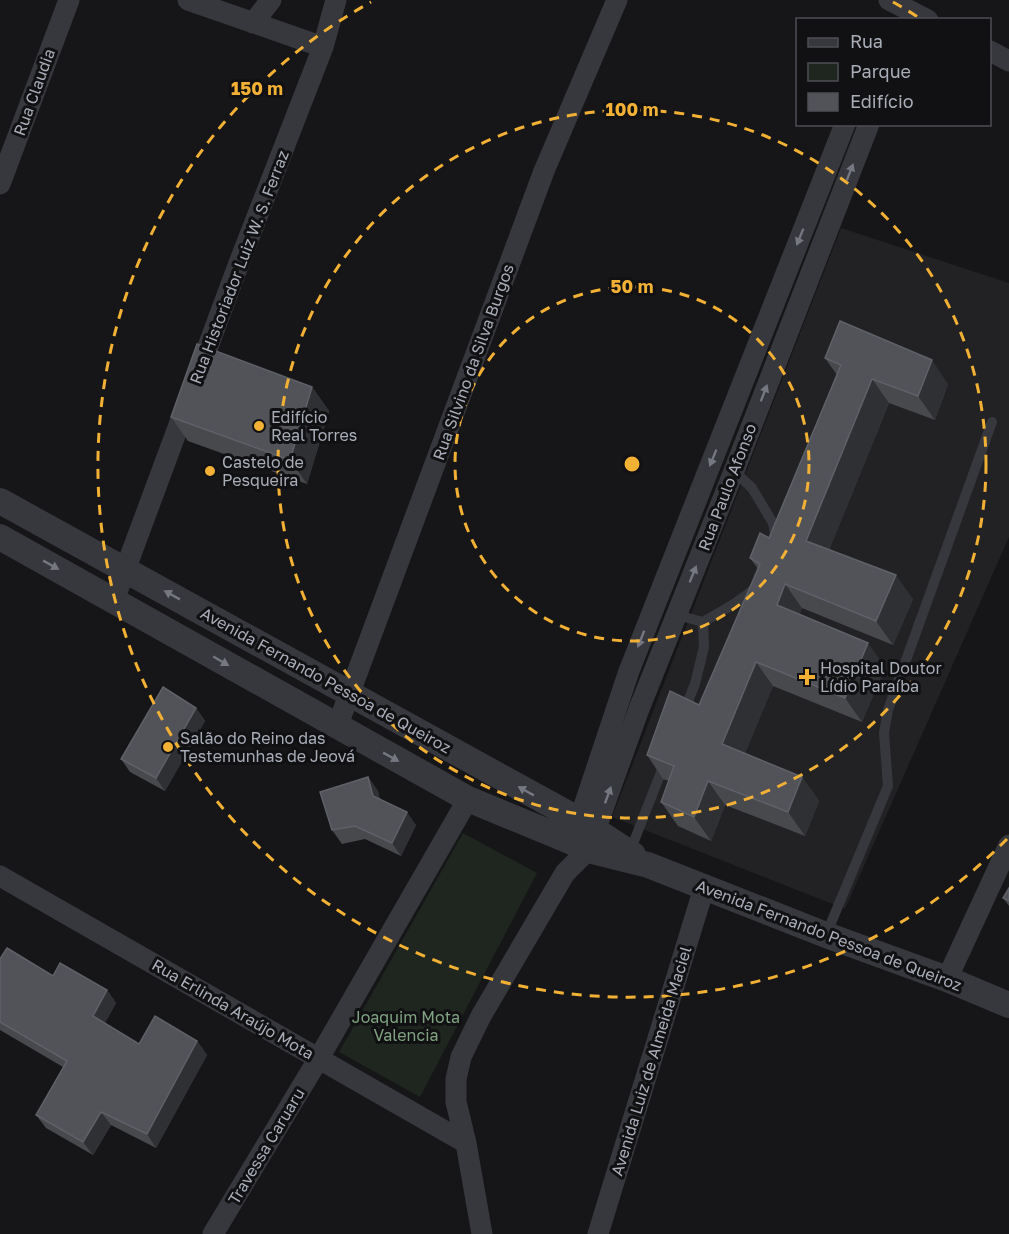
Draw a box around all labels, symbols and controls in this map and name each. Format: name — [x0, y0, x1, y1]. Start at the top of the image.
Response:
legend — [796, 18, 991, 126]
text: Rua — [850, 30, 883, 52]
street label: Rua Claudia — [9, 46, 59, 138]
text: Parque — [850, 60, 911, 82]
text: 150 m — [231, 77, 283, 99]
text: Edifício — [850, 90, 914, 112]
text: 100 m — [606, 98, 658, 120]
street label: Rua Historiador Luiz W. S. Ferraz — [185, 147, 293, 387]
one-way arrow — [846, 163, 856, 181]
one-way arrow — [795, 229, 805, 247]
street label: Rua Silvino da Silva Burgos — [428, 261, 518, 463]
text: 50 m — [611, 275, 653, 297]
one-way arrow — [760, 383, 770, 401]
place label: Edifício Real Torres — [271, 407, 357, 445]
marker: Edifício Real Torres — [252, 419, 266, 433]
street label: Rua Paulo Afonso — [694, 421, 760, 553]
one-way arrow — [708, 449, 717, 467]
place label: Castelo de Pesqueira — [222, 452, 304, 490]
centre of rings — [622, 454, 642, 474]
marker: Castelo de Pesqueira — [203, 464, 217, 478]
one-way arrow — [43, 560, 60, 570]
one-way arrow — [689, 565, 698, 583]
one-way arrow — [163, 590, 180, 600]
street label: Avenida Fernando Pessoa de Queiroz — [197, 603, 455, 757]
one-way arrow — [636, 630, 645, 648]
one-way arrow — [213, 656, 230, 666]
place label: Hospital Doutor Lídio Paraíba — [820, 658, 942, 696]
marker: Hospital Doutor Lídio Paraíba — [798, 668, 816, 686]
place label: Salão do Reino das Testemunhas de Jeová — [180, 728, 355, 766]
marker: Salão do Reino das Testemunhas de Jeová — [161, 740, 175, 754]
one-way arrow — [383, 751, 399, 762]
one-way arrow — [517, 786, 534, 796]
one-way arrow — [604, 786, 614, 804]
street label: Avenida Fernando Pessoa de Queiroz — [693, 875, 965, 995]
street label: Avenida Luiz de Almeida Maciel — [606, 944, 696, 1178]
street label: Rua Erlinda Araújo Mota — [148, 954, 318, 1064]
park label: Joaquim Mota Valencia — [352, 1007, 460, 1045]
street label: Travessa Caruaru — [223, 1084, 309, 1208]

